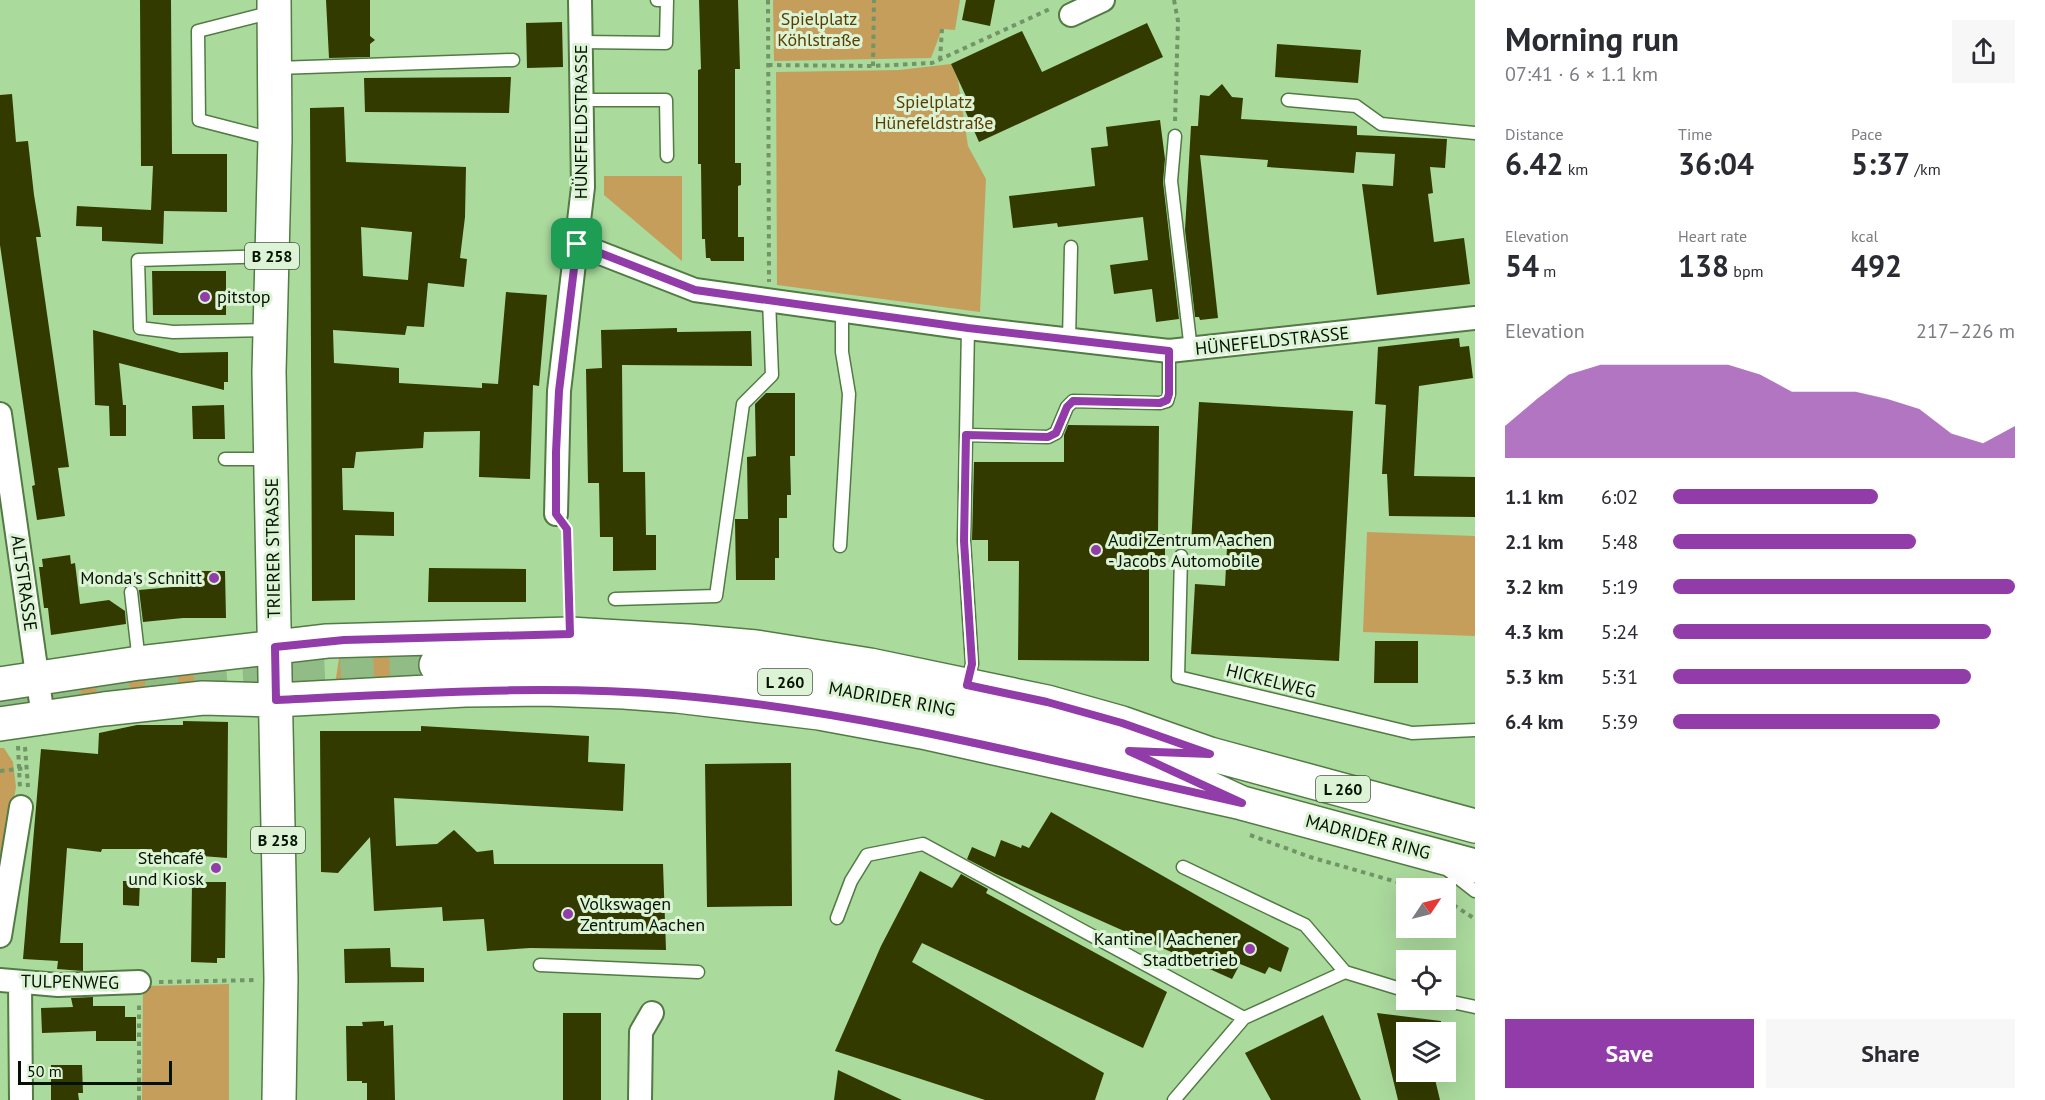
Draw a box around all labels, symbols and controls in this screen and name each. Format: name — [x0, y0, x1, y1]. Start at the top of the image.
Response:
park label: Spielplatz Köhlstraße — [777, 7, 861, 51]
text: Morning run — [1505, 17, 1679, 60]
button: share — [1952, 20, 2015, 83]
street label: HÜNEFELDSTRASSE — [569, 45, 592, 199]
text: 07:41 · 6 × 1.1 km — [1505, 61, 1658, 87]
park label: Spielplatz Hünefeldstraße — [875, 90, 993, 134]
text: Distance — [1505, 124, 1564, 144]
text: Time — [1678, 124, 1712, 144]
text: Pace — [1851, 124, 1882, 144]
text: 6.42 — [1505, 144, 1563, 183]
text: 36:04 — [1678, 144, 1754, 183]
text: 5:37 — [1851, 144, 1910, 183]
text: km — [1563, 159, 1588, 179]
text: /km — [1910, 159, 1941, 179]
pin — [551, 218, 602, 269]
text: Elevation — [1505, 226, 1569, 246]
text: Heart rate — [1678, 226, 1747, 246]
text: kcal — [1851, 226, 1878, 246]
icon: arrive — [560, 227, 593, 260]
road number: B 258 — [245, 243, 299, 269]
text: 54 — [1505, 246, 1539, 285]
text: 138 — [1678, 246, 1729, 285]
text: 492 — [1851, 246, 1902, 285]
text: m — [1539, 261, 1556, 281]
text: bpm — [1729, 261, 1764, 281]
place label: pitstop — [217, 285, 271, 308]
marker: pitstop — [198, 290, 212, 304]
text: Elevation — [1505, 318, 1585, 344]
text: 217–226 m — [1916, 318, 2015, 344]
street label: HÜNEFELDSTRASSE — [1194, 321, 1350, 360]
street label: TRIERER STRASSE — [260, 478, 285, 618]
text: 1.1 km — [1505, 484, 1564, 510]
text: 6:02 — [1601, 484, 1638, 510]
place label: Audi Zentrum Aachen - Jacobs Automobile — [1108, 528, 1272, 572]
text: 2.1 km — [1505, 529, 1564, 555]
text: 5:48 — [1601, 529, 1638, 555]
street label: ALTSTRASSE — [6, 533, 43, 632]
marker: Audi Zentrum Aachen - Jacobs Automobile — [1089, 543, 1103, 557]
place label: Monda's Schnitt — [80, 566, 202, 589]
marker: Monda's Schnitt — [207, 571, 221, 585]
text: 3.2 km — [1505, 574, 1564, 600]
text: 5:19 — [1601, 574, 1638, 600]
text: 4.3 km — [1505, 619, 1564, 645]
text: 5:24 — [1601, 619, 1638, 645]
street label: HICKELWEG — [1224, 658, 1318, 703]
text: 5.3 km — [1505, 664, 1564, 690]
text: 5:31 — [1601, 664, 1638, 690]
road number: L 260 — [758, 669, 812, 695]
street label: MADRIDER RING — [827, 676, 957, 721]
text: 6.4 km — [1505, 709, 1564, 735]
text: 5:39 — [1601, 709, 1638, 735]
road number: L 260 — [1316, 776, 1370, 802]
street label: MADRIDER RING — [1303, 809, 1433, 864]
road number: B 258 — [251, 827, 305, 853]
place label: Stehcafé und Kiosk — [128, 846, 204, 890]
marker: Stehcafé und Kiosk — [209, 861, 223, 875]
north arrow — [1396, 878, 1456, 938]
map controls — [1396, 878, 1456, 1082]
place label: Volkswagen Zentrum Aachen — [579, 892, 705, 936]
marker: Volkswagen Zentrum Aachen — [561, 907, 575, 921]
place label: Kantine | Aachener Stadtbetrieb — [1094, 927, 1238, 971]
marker: Kantine | Aachener Stadtbetrieb — [1243, 942, 1257, 956]
button: locate — [1396, 950, 1456, 1010]
street label: TULPENWEG — [21, 969, 119, 994]
button: Save — [1505, 1019, 1754, 1088]
button: Share — [1766, 1019, 2015, 1088]
button: layers — [1396, 1022, 1456, 1082]
scale bar — [18, 1058, 172, 1086]
text: 50 m — [27, 1061, 62, 1081]

